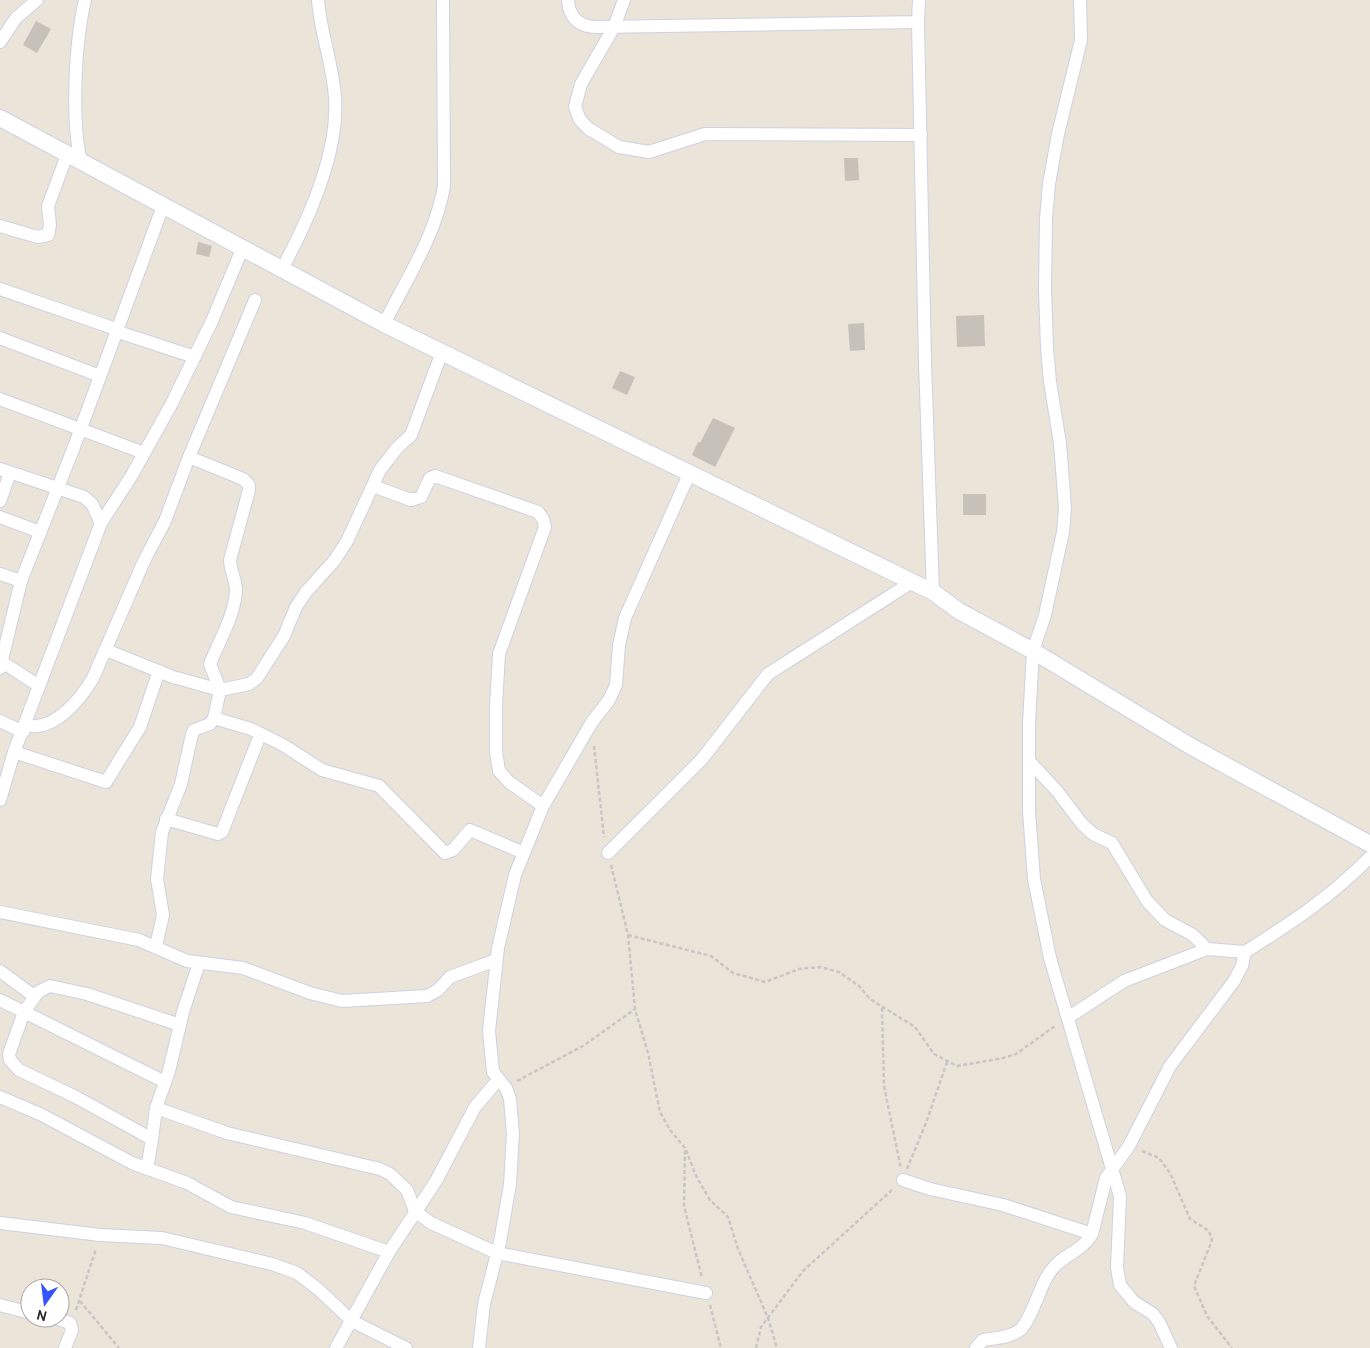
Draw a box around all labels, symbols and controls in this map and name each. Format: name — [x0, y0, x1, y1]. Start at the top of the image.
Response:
north arrow — [20, 1278, 70, 1328]
text: N — [35, 1306, 49, 1326]

